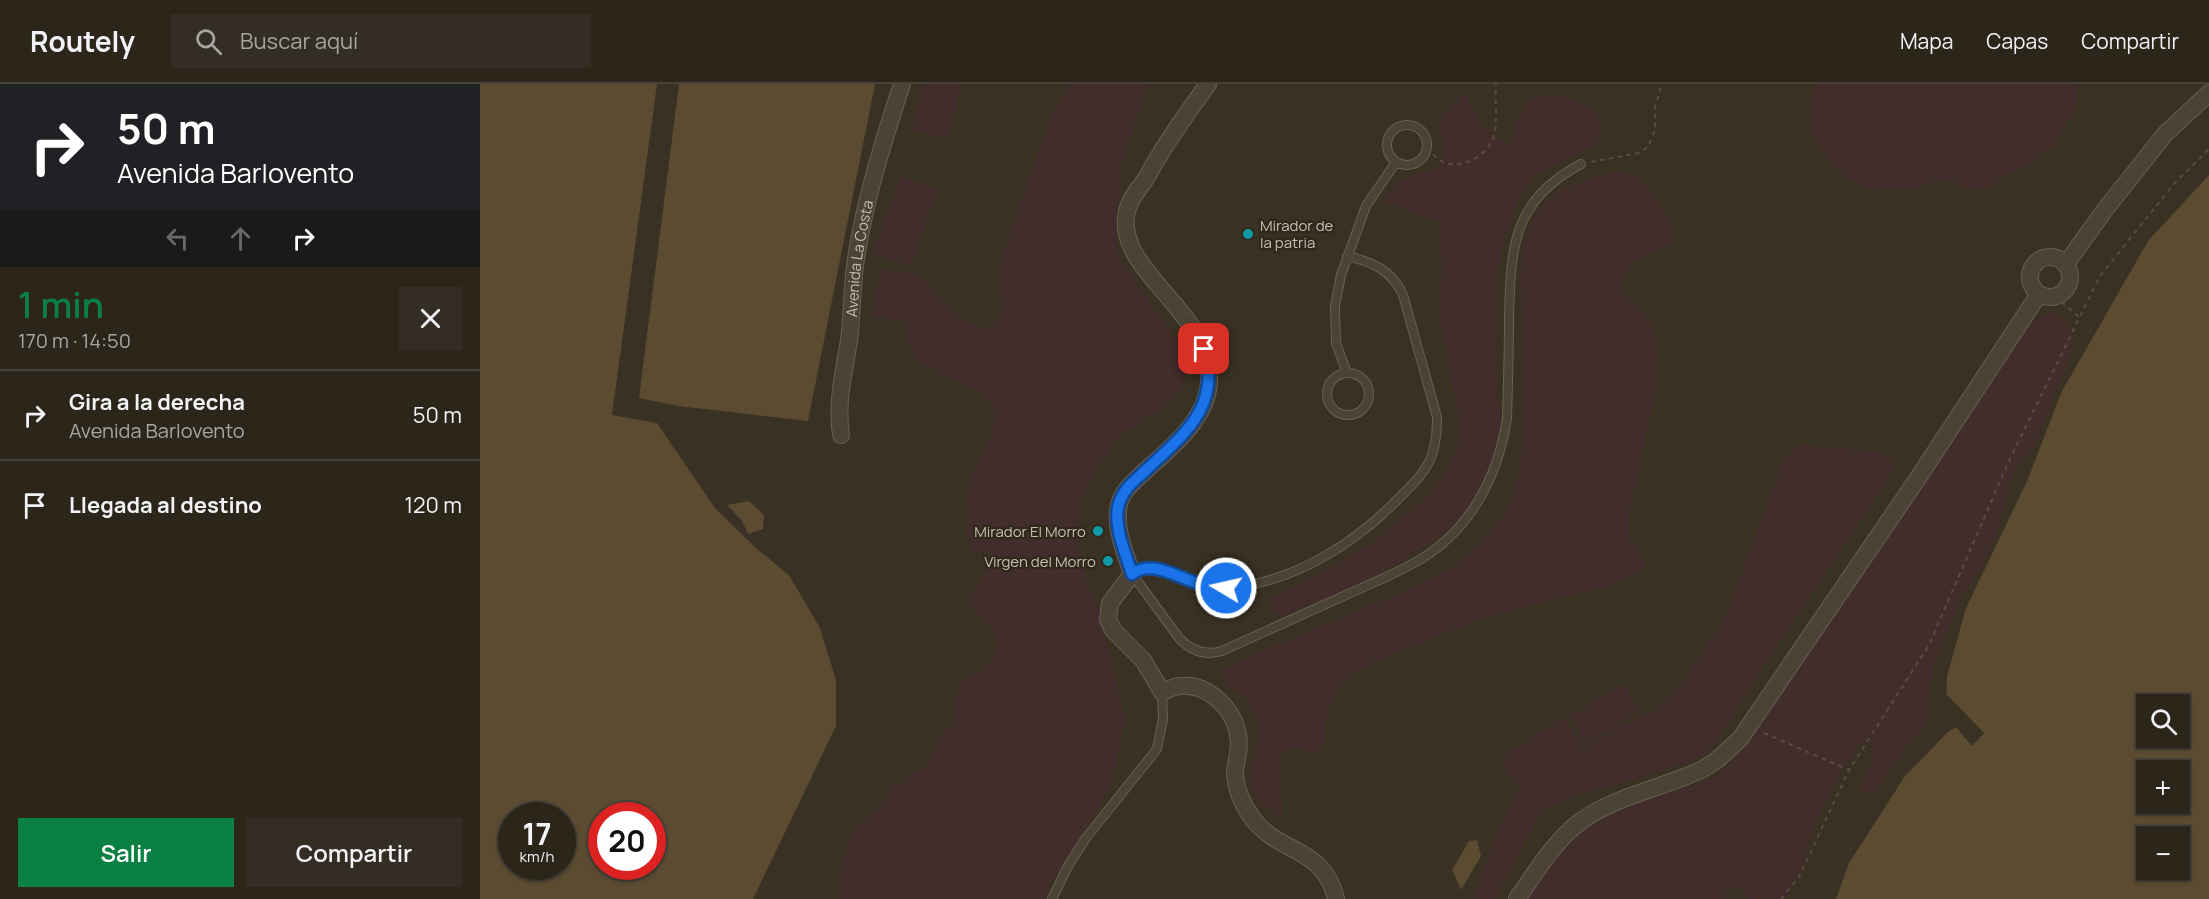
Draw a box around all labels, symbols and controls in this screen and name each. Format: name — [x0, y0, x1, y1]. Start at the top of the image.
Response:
search box — [171, 14, 591, 68]
text: Routely — [30, 22, 135, 60]
icon: search — [192, 25, 225, 58]
text: Buscar aquí — [240, 26, 358, 56]
text: Mapa — [1900, 27, 1953, 55]
text: Capas — [1986, 27, 2048, 55]
text: Compartir — [2081, 27, 2179, 55]
text: 50 m — [117, 99, 215, 157]
icon: right — [18, 108, 96, 186]
text: Avenida Barlovento — [117, 154, 354, 191]
street label: Avenida La Costa — [841, 198, 878, 318]
place label: Mirador de la patria — [1260, 215, 1334, 253]
icon: left — [161, 222, 194, 255]
icon: ahead — [224, 222, 257, 255]
icon: right — [287, 222, 320, 255]
marker: Mirador de la patria — [1241, 227, 1255, 241]
text: 1 min — [18, 280, 104, 329]
button: close — [399, 287, 462, 350]
pin — [1178, 323, 1229, 374]
text: 170 m · 14:50 — [18, 327, 131, 354]
icon: arrive — [1187, 332, 1220, 365]
text: Gira a la derecha — [69, 387, 245, 417]
icon: right — [18, 399, 51, 432]
text: 50 m — [413, 400, 462, 430]
text: Avenida Barlovento — [69, 417, 245, 444]
icon: arrive — [18, 489, 51, 522]
text: Llegada al destino — [69, 490, 262, 520]
text: 120 m — [404, 490, 462, 520]
place label: Mirador El Morro — [974, 521, 1086, 542]
marker: Mirador El Morro — [1091, 524, 1105, 538]
place label: Virgen del Morro — [984, 551, 1096, 572]
marker: Virgen del Morro — [1101, 554, 1115, 568]
position arrow — [1194, 556, 1258, 620]
map controls — [2136, 694, 2190, 880]
button: search — [2136, 694, 2190, 748]
button: + — [2136, 760, 2190, 814]
speed limit sign: 20 — [588, 802, 666, 880]
text: 17 — [522, 813, 552, 854]
button: Salir — [18, 818, 234, 887]
button: Compartir — [246, 818, 462, 887]
button: − — [2136, 826, 2190, 880]
text: km/h — [520, 846, 554, 867]

